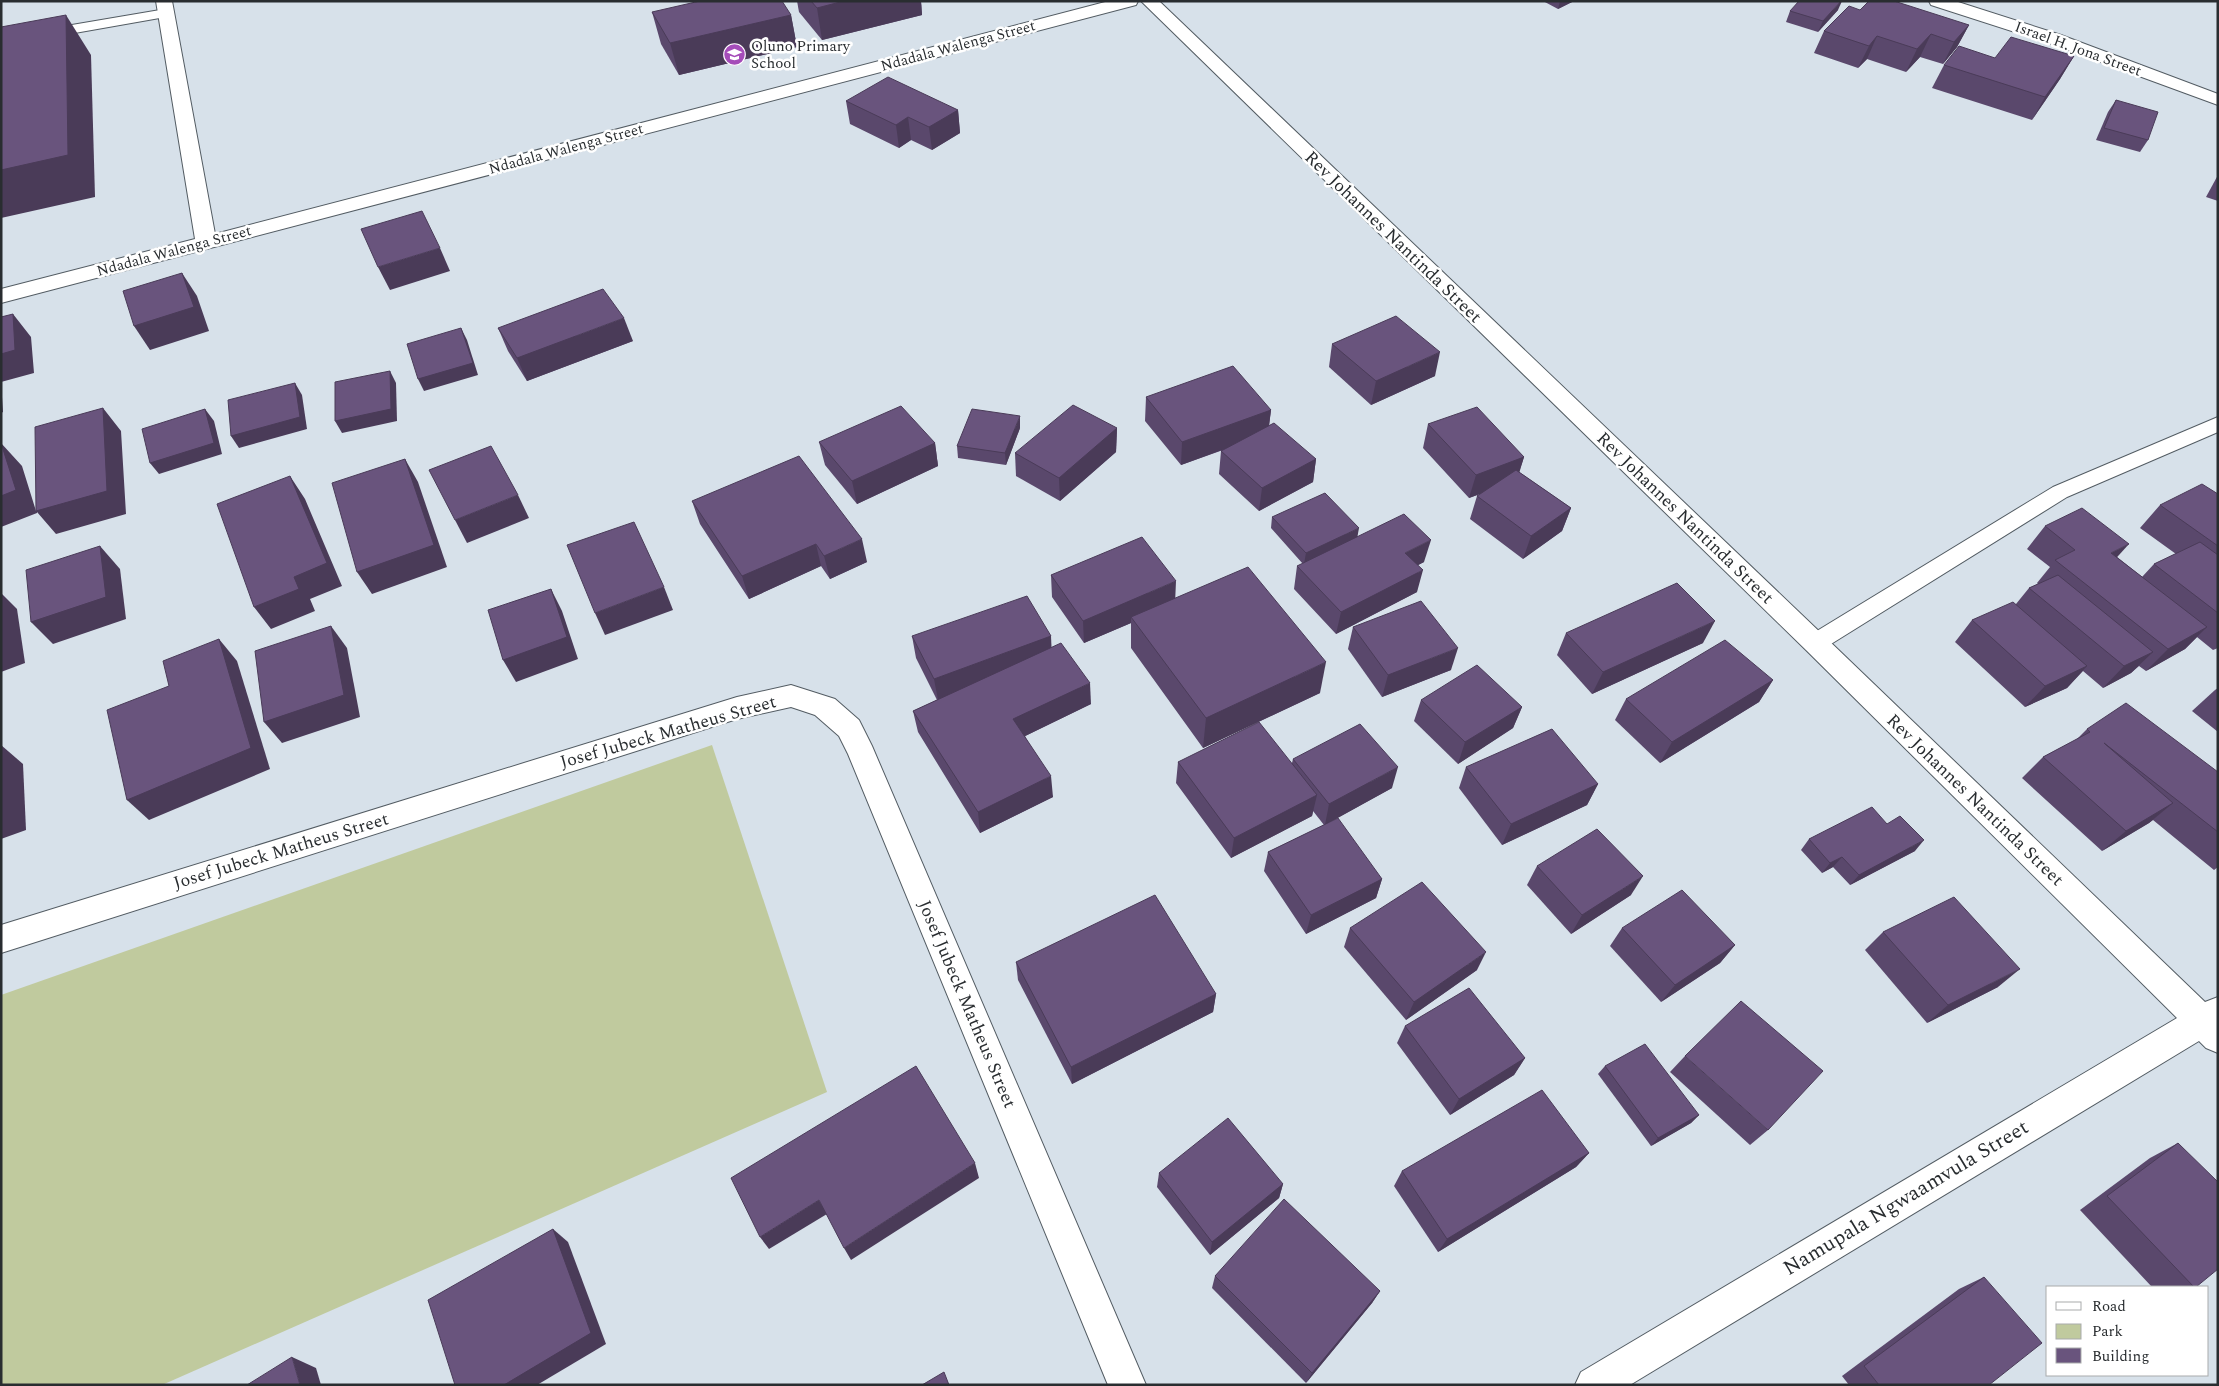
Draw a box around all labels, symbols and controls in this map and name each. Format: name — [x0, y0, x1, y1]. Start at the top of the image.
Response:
street label: Ndadala Walenga Street — [878, 14, 1038, 78]
street label: Israel H. Jona Street — [2011, 15, 2145, 83]
place label: Oluno Primary School — [751, 35, 851, 75]
school or university icon: Oluno Primary School — [723, 43, 747, 67]
street label: Ndadala Walenga Street — [486, 117, 646, 181]
street label: Rev Johannes Nantinda Street — [1298, 145, 1488, 329]
street label: Ndadala Walenga Street — [94, 219, 254, 283]
street label: Rev Johannes Nantinda Street — [1590, 426, 1780, 610]
street label: Josef Jubeck Matheus Street — [557, 688, 779, 776]
street label: Rev Johannes Nantinda Street — [1880, 708, 2070, 892]
street label: Josef Jubeck Matheus Street — [170, 805, 392, 897]
street label: Josef Jubeck Matheus Street — [911, 896, 1023, 1112]
street label: Namupala Ngwaamvula Street — [1777, 1112, 2035, 1284]
legend — [2046, 1286, 2209, 1376]
text: Road — [2092, 1295, 2126, 1318]
text: Park — [2092, 1320, 2123, 1343]
text: Building — [2092, 1345, 2149, 1368]

